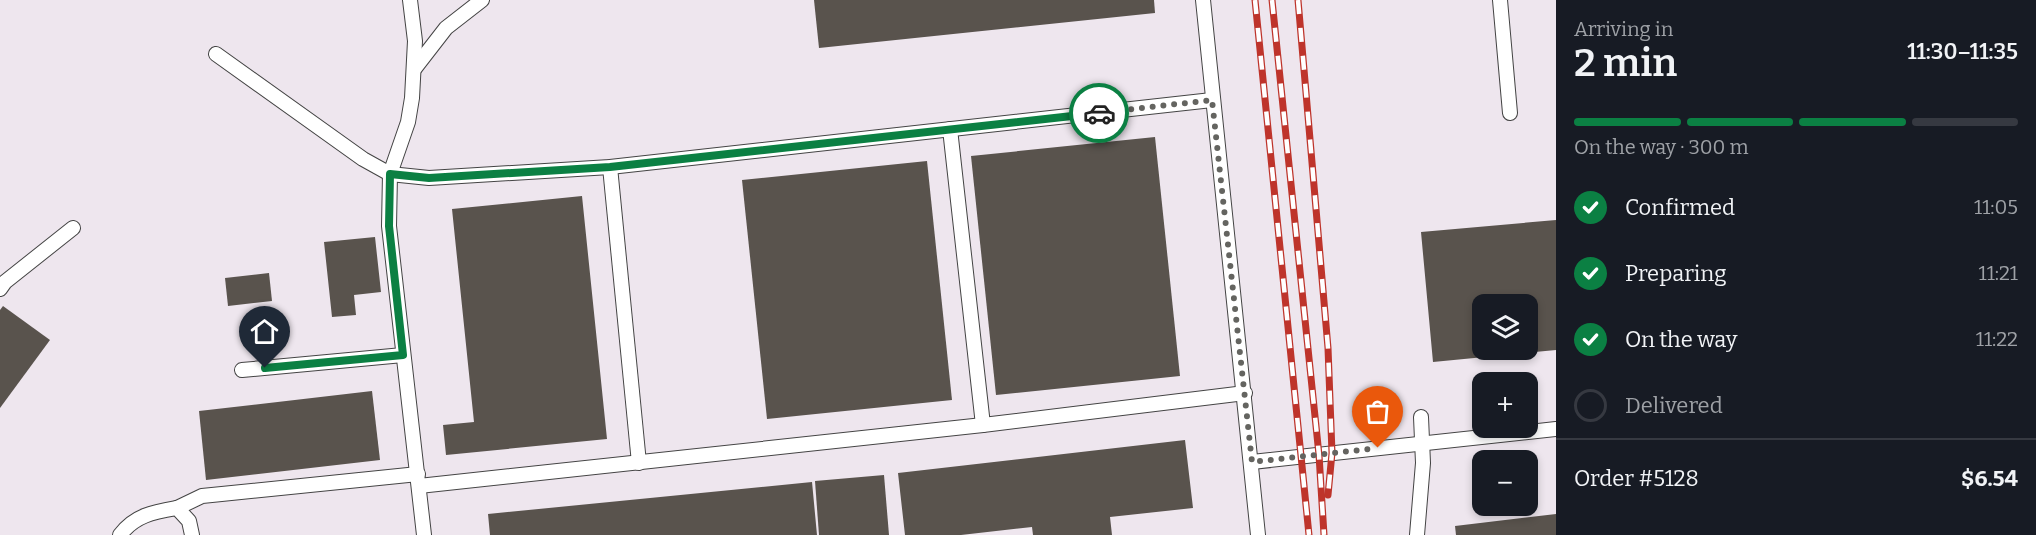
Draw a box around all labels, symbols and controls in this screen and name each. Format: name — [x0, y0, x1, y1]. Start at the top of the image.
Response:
text: Arriving in — [1574, 17, 1673, 41]
text: 11:30–11:35 — [1907, 38, 2018, 65]
text: 2 min — [1574, 40, 1677, 86]
courier — [1069, 83, 1129, 143]
icon: car — [1083, 97, 1116, 130]
text: On the way · 300 m — [1574, 135, 1749, 159]
icon: check — [1574, 191, 1607, 224]
text: Confirmed — [1625, 194, 1735, 221]
text: 11:05 — [1974, 195, 2018, 219]
icon: check — [1574, 257, 1607, 290]
text: Preparing — [1625, 260, 1727, 287]
text: 11:21 — [1979, 261, 2018, 285]
map controls — [1472, 294, 1538, 516]
button: layers — [1472, 294, 1538, 360]
pin — [239, 306, 290, 368]
icon: home — [248, 315, 281, 348]
icon: check — [1574, 323, 1607, 356]
text: On the way — [1625, 326, 1737, 353]
text: 11:22 — [1976, 327, 2018, 351]
button: + — [1472, 372, 1538, 438]
pin — [1352, 386, 1403, 448]
text: Delivered — [1625, 392, 1723, 419]
icon: bag — [1361, 395, 1394, 428]
button: − — [1472, 450, 1538, 516]
text: Order #5128 — [1574, 465, 1699, 492]
text: $6.54 — [1961, 465, 2018, 492]

